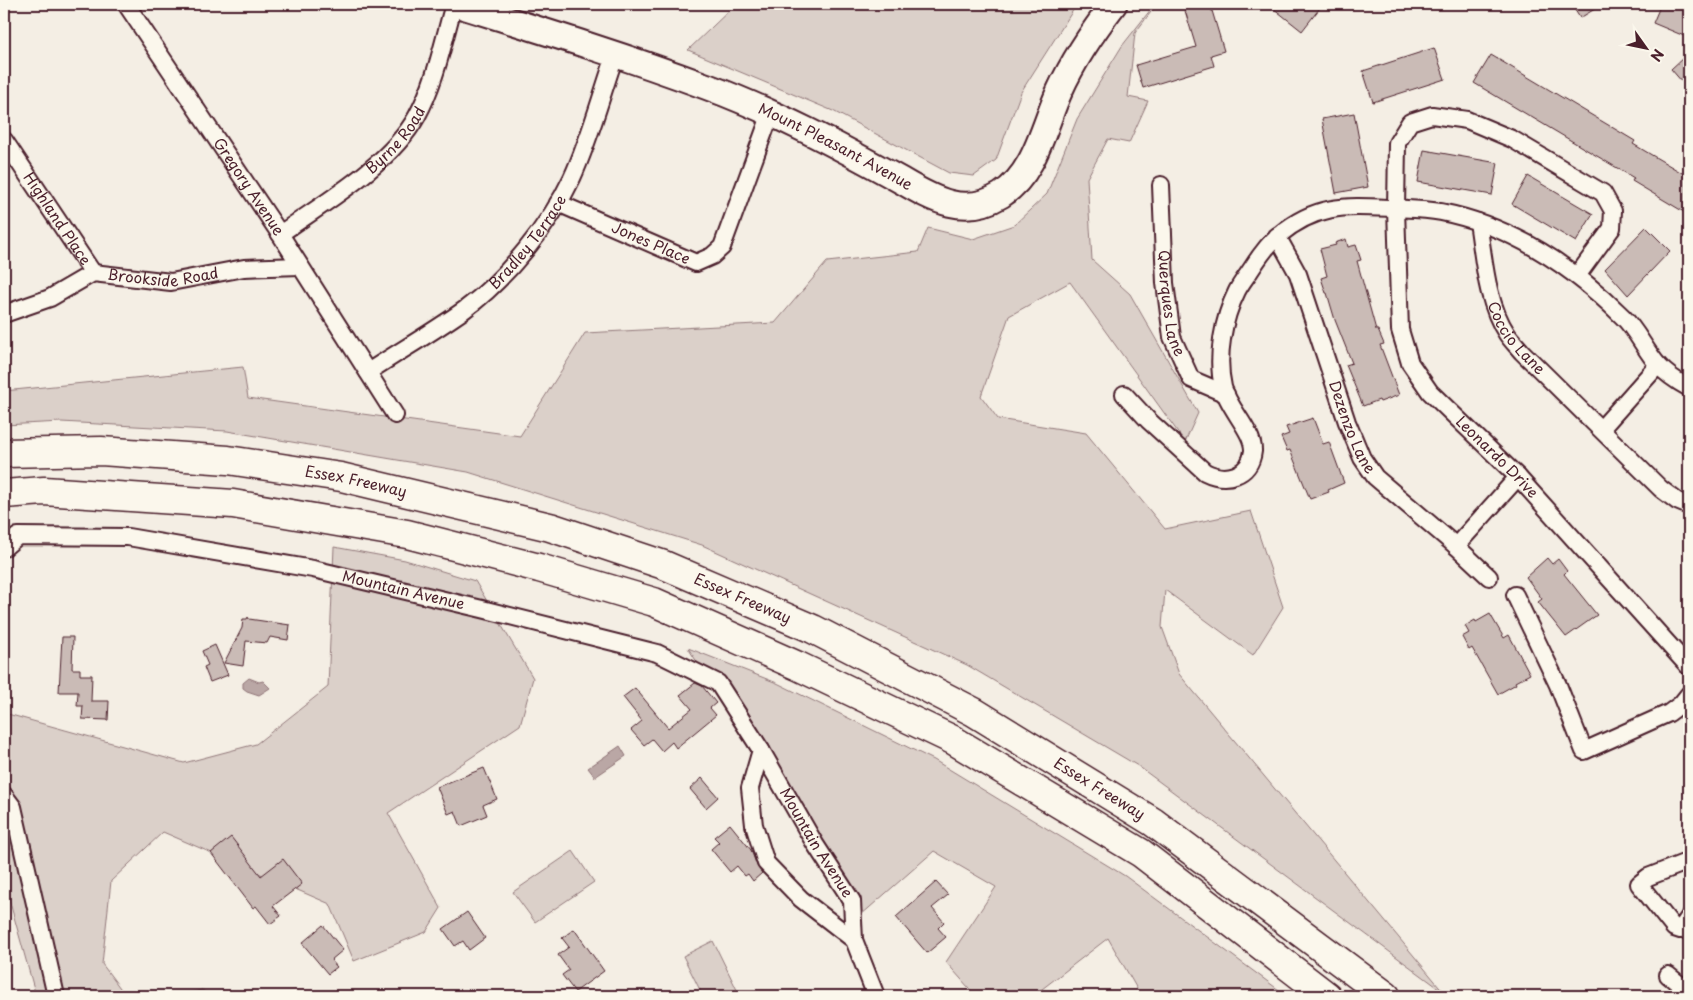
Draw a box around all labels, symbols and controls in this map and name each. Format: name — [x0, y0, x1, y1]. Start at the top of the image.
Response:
north arrow — [1620, 22, 1670, 72]
text: N — [1645, 45, 1669, 66]
street label: Mount Pleasant Avenue — [755, 96, 917, 195]
street label: Byrne Road — [360, 102, 430, 179]
street label: Gregory Avenue — [209, 132, 291, 240]
street label: Highland Place — [19, 167, 98, 269]
street label: Bradley Terrace — [483, 190, 571, 294]
street label: Jones Place — [608, 215, 694, 269]
street label: Querques Lane — [1154, 249, 1192, 360]
street label: Brookside Road — [106, 260, 220, 292]
street label: Coccio Lane — [1483, 298, 1551, 379]
street label: Dezenzo Lane — [1324, 377, 1382, 478]
street label: Leonardo Drive — [1451, 410, 1545, 503]
street label: Essex Freeway — [303, 459, 409, 502]
street label: Mountain Avenue — [340, 563, 467, 615]
street label: Essex Freeway — [691, 566, 795, 628]
street label: Essex Freeway — [1050, 751, 1150, 825]
street label: Mountain Avenue — [775, 783, 860, 902]

